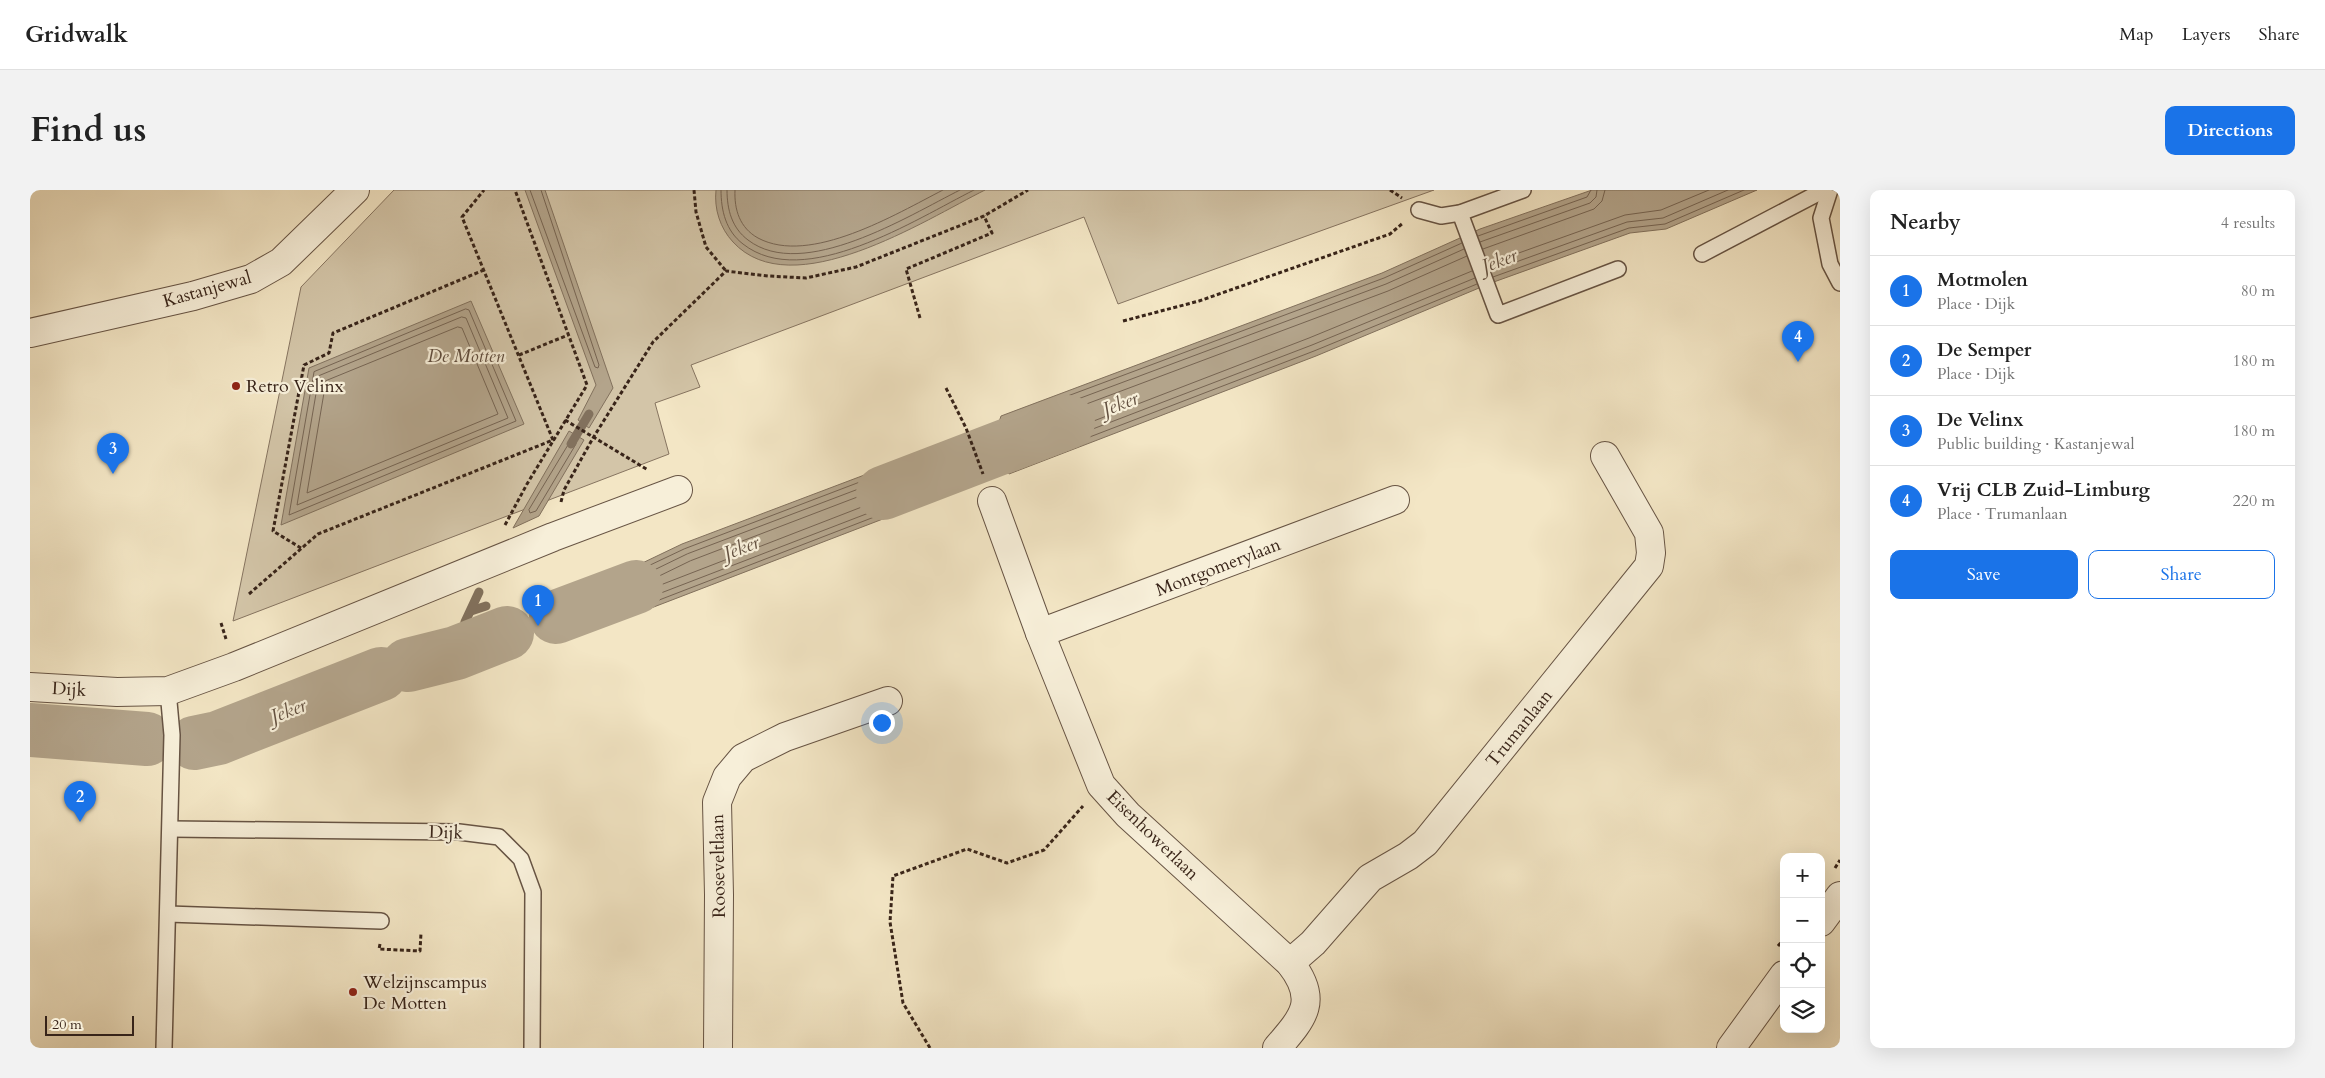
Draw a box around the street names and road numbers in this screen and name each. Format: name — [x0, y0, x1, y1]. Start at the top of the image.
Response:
street label: Kastanjewal — [160, 265, 255, 314]
street label: Montgomerylaan — [1152, 532, 1285, 603]
street label: Dijk — [51, 676, 87, 703]
street label: Trumanlaan — [1480, 684, 1559, 772]
street label: Eisenhowerlaan — [1101, 785, 1205, 886]
street label: Rooseveltlaan — [705, 813, 732, 918]
street label: Dijk — [428, 819, 464, 846]

